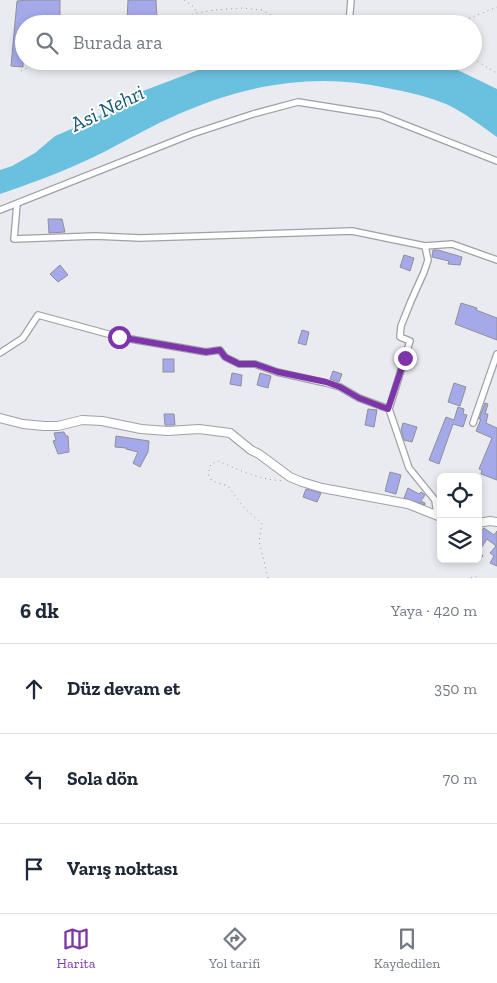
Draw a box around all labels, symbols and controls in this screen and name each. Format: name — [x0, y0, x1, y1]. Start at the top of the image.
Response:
search box — [15, 15, 482, 70]
icon: search — [33, 29, 61, 57]
text: Burada ara — [73, 31, 163, 54]
water label: Asi Nehri — [65, 79, 148, 137]
route start — [108, 326, 131, 349]
route end — [394, 347, 417, 370]
map controls — [437, 473, 482, 563]
button: locate — [437, 473, 482, 518]
button: layers — [437, 518, 482, 563]
text: 6 dk — [20, 598, 59, 623]
text: Yaya · 420 m — [391, 601, 477, 620]
icon: ahead — [20, 675, 48, 703]
text: Düz devam et — [67, 677, 180, 700]
text: 350 m — [434, 679, 477, 698]
icon: left — [20, 765, 48, 793]
text: Sola dön — [67, 767, 138, 790]
text: 70 m — [443, 769, 477, 788]
icon: arrive — [20, 855, 48, 883]
text: Varış noktası — [67, 857, 178, 880]
tab: Harita — [57, 925, 96, 972]
tab: Yol tarifi — [209, 925, 261, 972]
tab: Kaydedilen — [374, 925, 440, 972]

